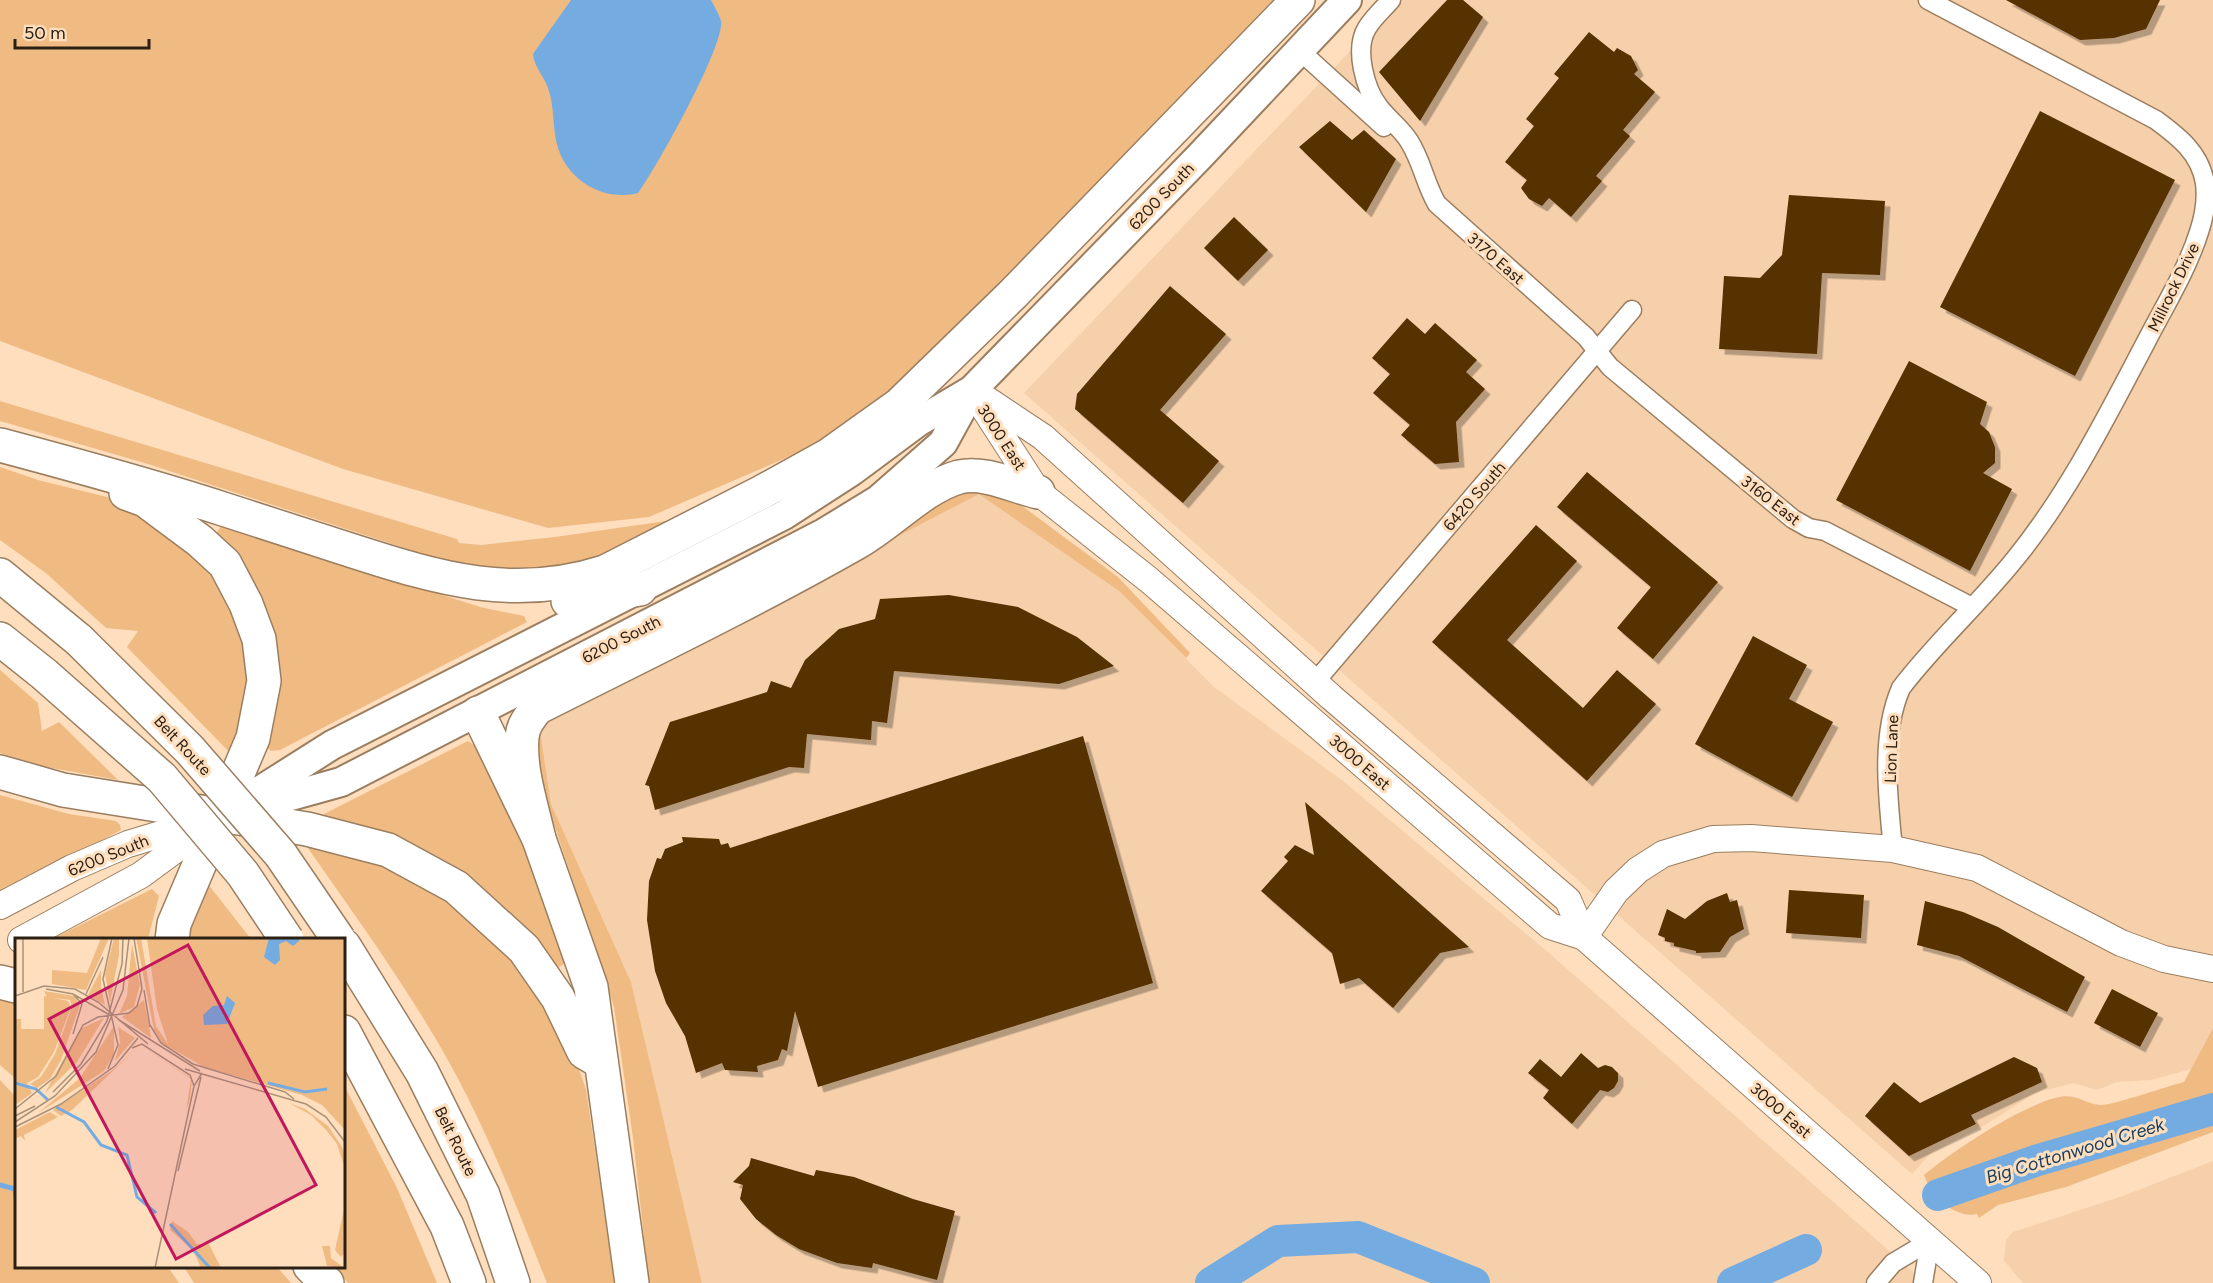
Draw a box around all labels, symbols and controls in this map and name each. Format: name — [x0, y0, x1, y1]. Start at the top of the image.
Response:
scale bar — [15, 12, 148, 50]
text: 50 m — [24, 22, 66, 44]
street label: 6200 South — [1125, 159, 1198, 234]
street label: 3170 East — [1463, 228, 1528, 288]
street label: Millrock Drive — [2144, 240, 2203, 335]
street label: 3000 East — [973, 401, 1030, 474]
street label: 6420 South — [1439, 458, 1510, 535]
street label: 3160 East — [1737, 471, 1804, 529]
street label: 6200 South — [579, 612, 664, 667]
street label: Belt Route — [150, 711, 215, 779]
street label: Lion Lane — [1881, 714, 1902, 784]
street label: 3000 East — [1325, 731, 1394, 794]
street label: 6200 South — [65, 831, 151, 880]
inset map — [15, 938, 345, 1268]
street label: 3000 East — [1746, 1079, 1815, 1142]
street label: Belt Route — [431, 1103, 481, 1179]
water label: Big Cottonwood Creek — [1983, 1113, 2168, 1189]

